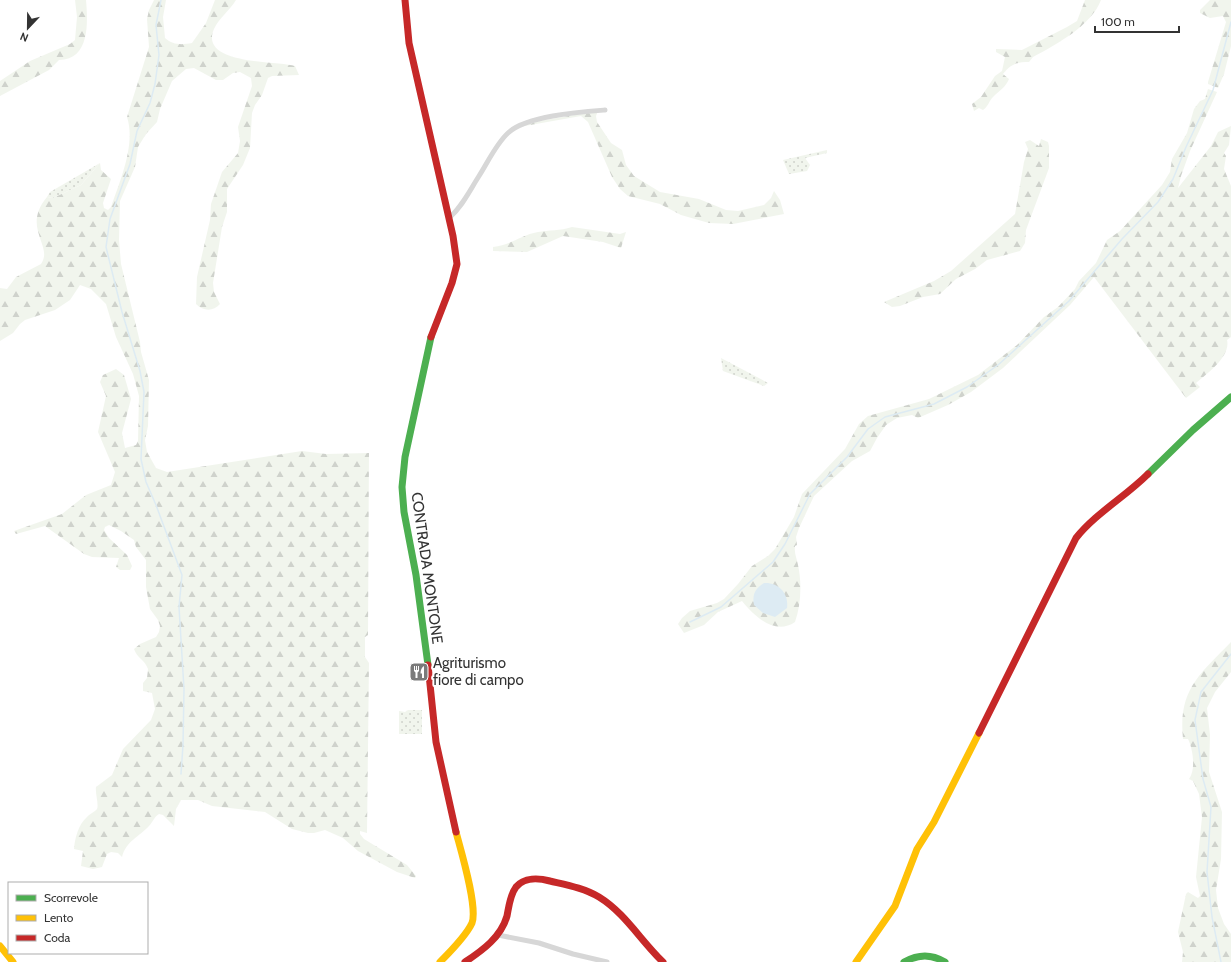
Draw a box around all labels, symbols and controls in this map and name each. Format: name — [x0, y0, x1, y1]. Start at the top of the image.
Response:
north arrow — [8, 8, 48, 48]
scale bar — [1095, 8, 1179, 34]
text: 100 m — [1101, 14, 1135, 29]
text: N — [18, 29, 30, 45]
street label: CONTRADA MONTONE — [407, 491, 447, 645]
place label: Agriturismo fiore di campo — [433, 654, 524, 689]
restaurant icon: Agriturismo fiore di campo — [408, 661, 430, 683]
legend — [8, 882, 148, 954]
text: Scorrevole — [44, 890, 98, 905]
text: Lento — [44, 910, 74, 925]
text: Coda — [44, 930, 70, 945]

